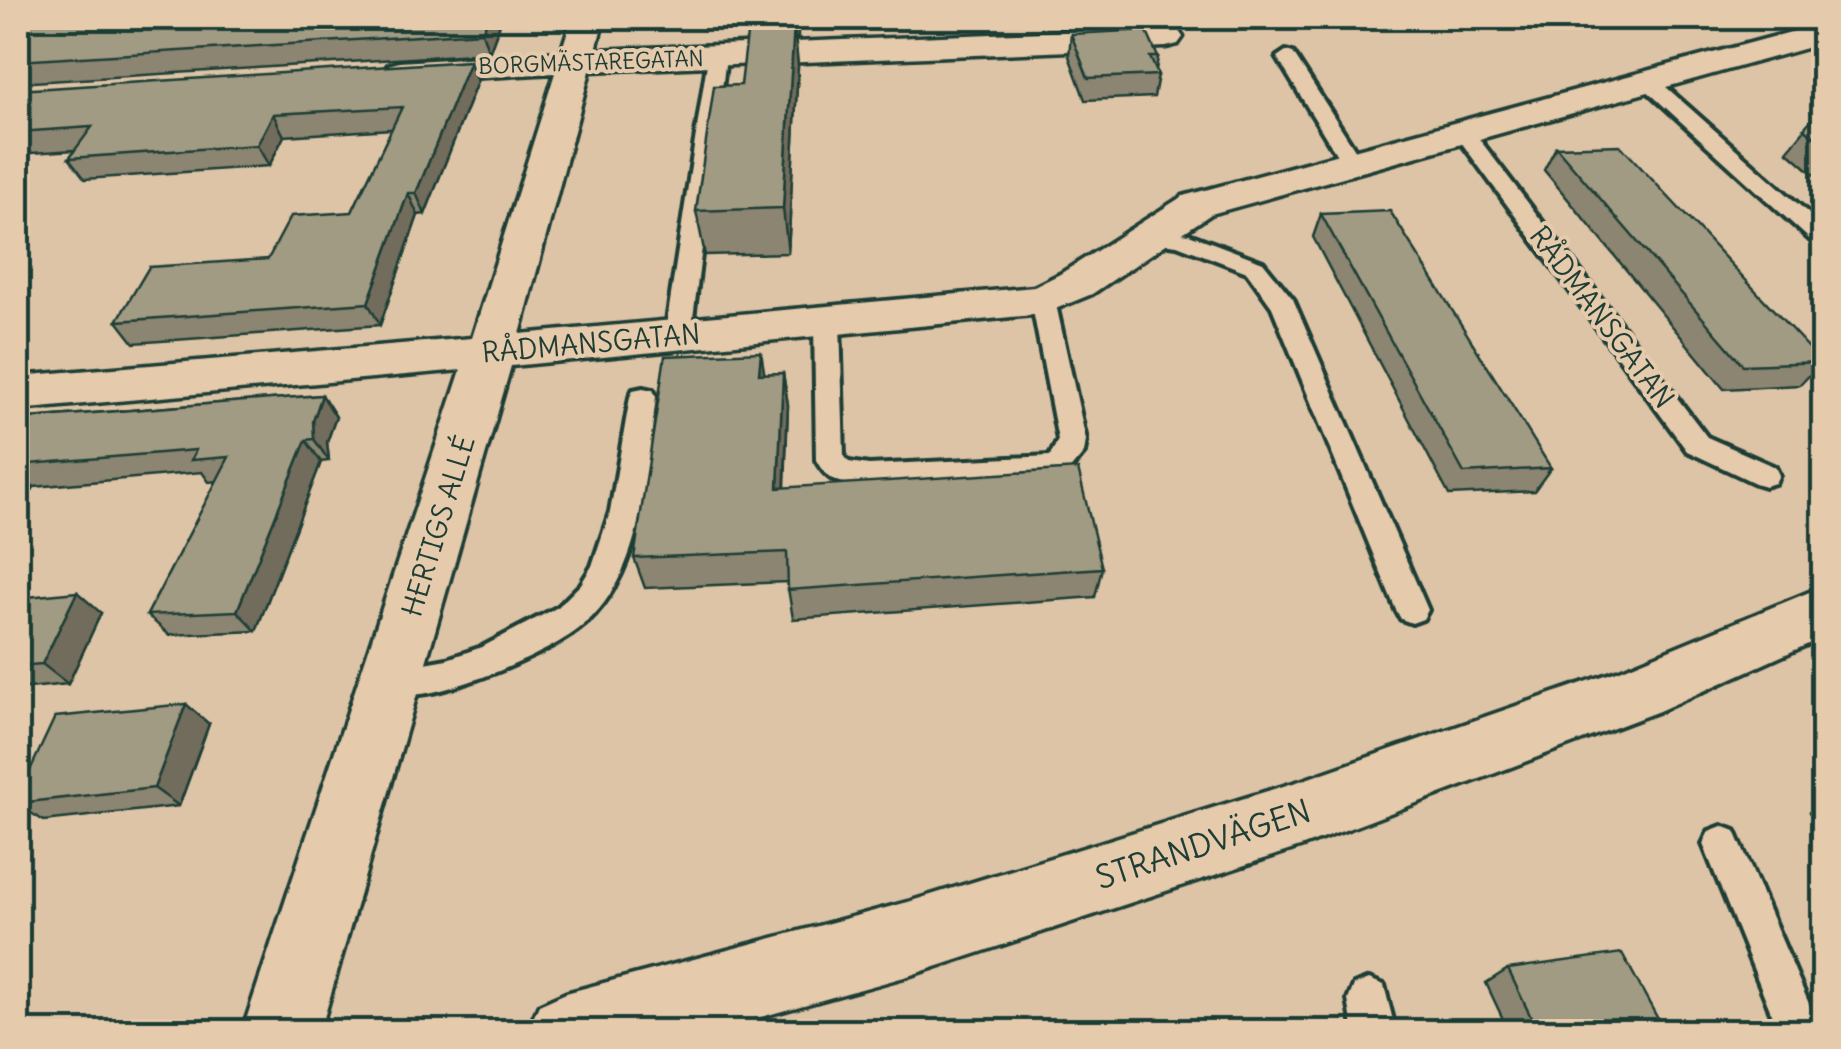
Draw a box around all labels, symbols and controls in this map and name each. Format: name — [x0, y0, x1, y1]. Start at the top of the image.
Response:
street label: BORGMÄSTAREGATAN — [478, 44, 704, 80]
street label: RÅDMANSGATAN — [1522, 218, 1684, 415]
street label: RÅDMANSGATAN — [480, 314, 702, 370]
street label: HERTIGS ALLÉ — [392, 431, 483, 621]
street label: STRANDVÄGEN — [1090, 790, 1316, 898]

